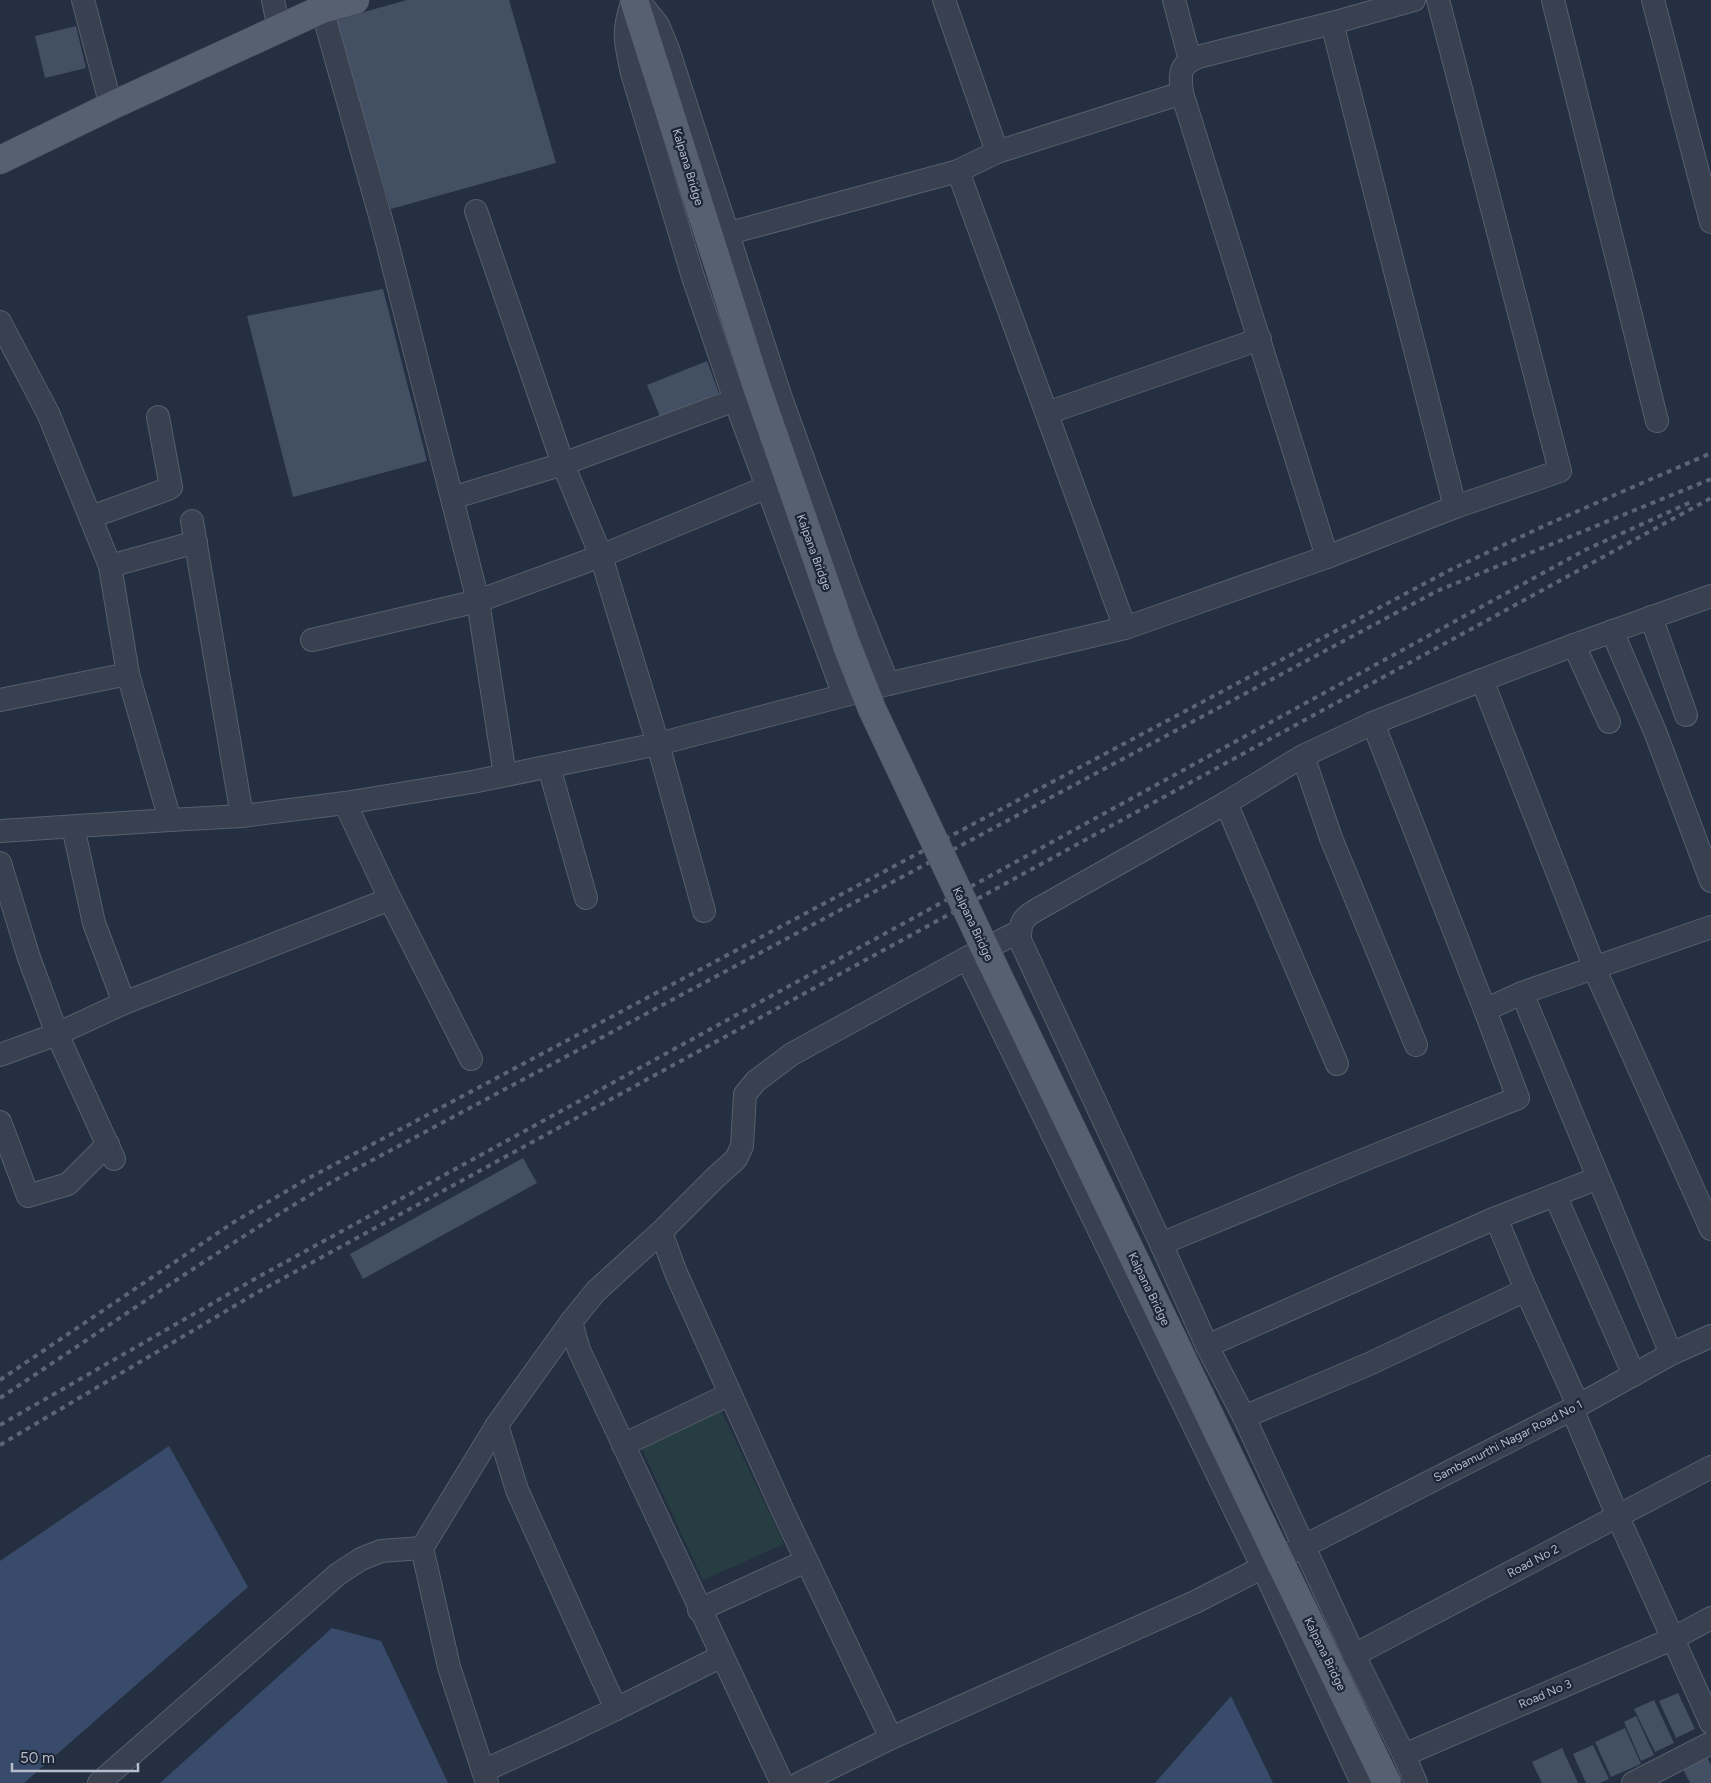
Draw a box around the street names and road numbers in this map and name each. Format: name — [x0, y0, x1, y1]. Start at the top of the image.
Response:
street label: Kalpana Bridge — [670, 127, 706, 208]
street label: Kalpana Bridge — [794, 512, 834, 592]
street label: Kalpana Bridge — [950, 885, 996, 964]
street label: Kalpana Bridge — [1125, 1250, 1173, 1328]
street label: Sambamurthi Nagar Road No 1 — [1431, 1397, 1585, 1485]
street label: Road No 2 — [1505, 1542, 1561, 1580]
street label: Kalpana Bridge — [1301, 1615, 1349, 1693]
street label: Road No 3 — [1516, 1677, 1574, 1711]

